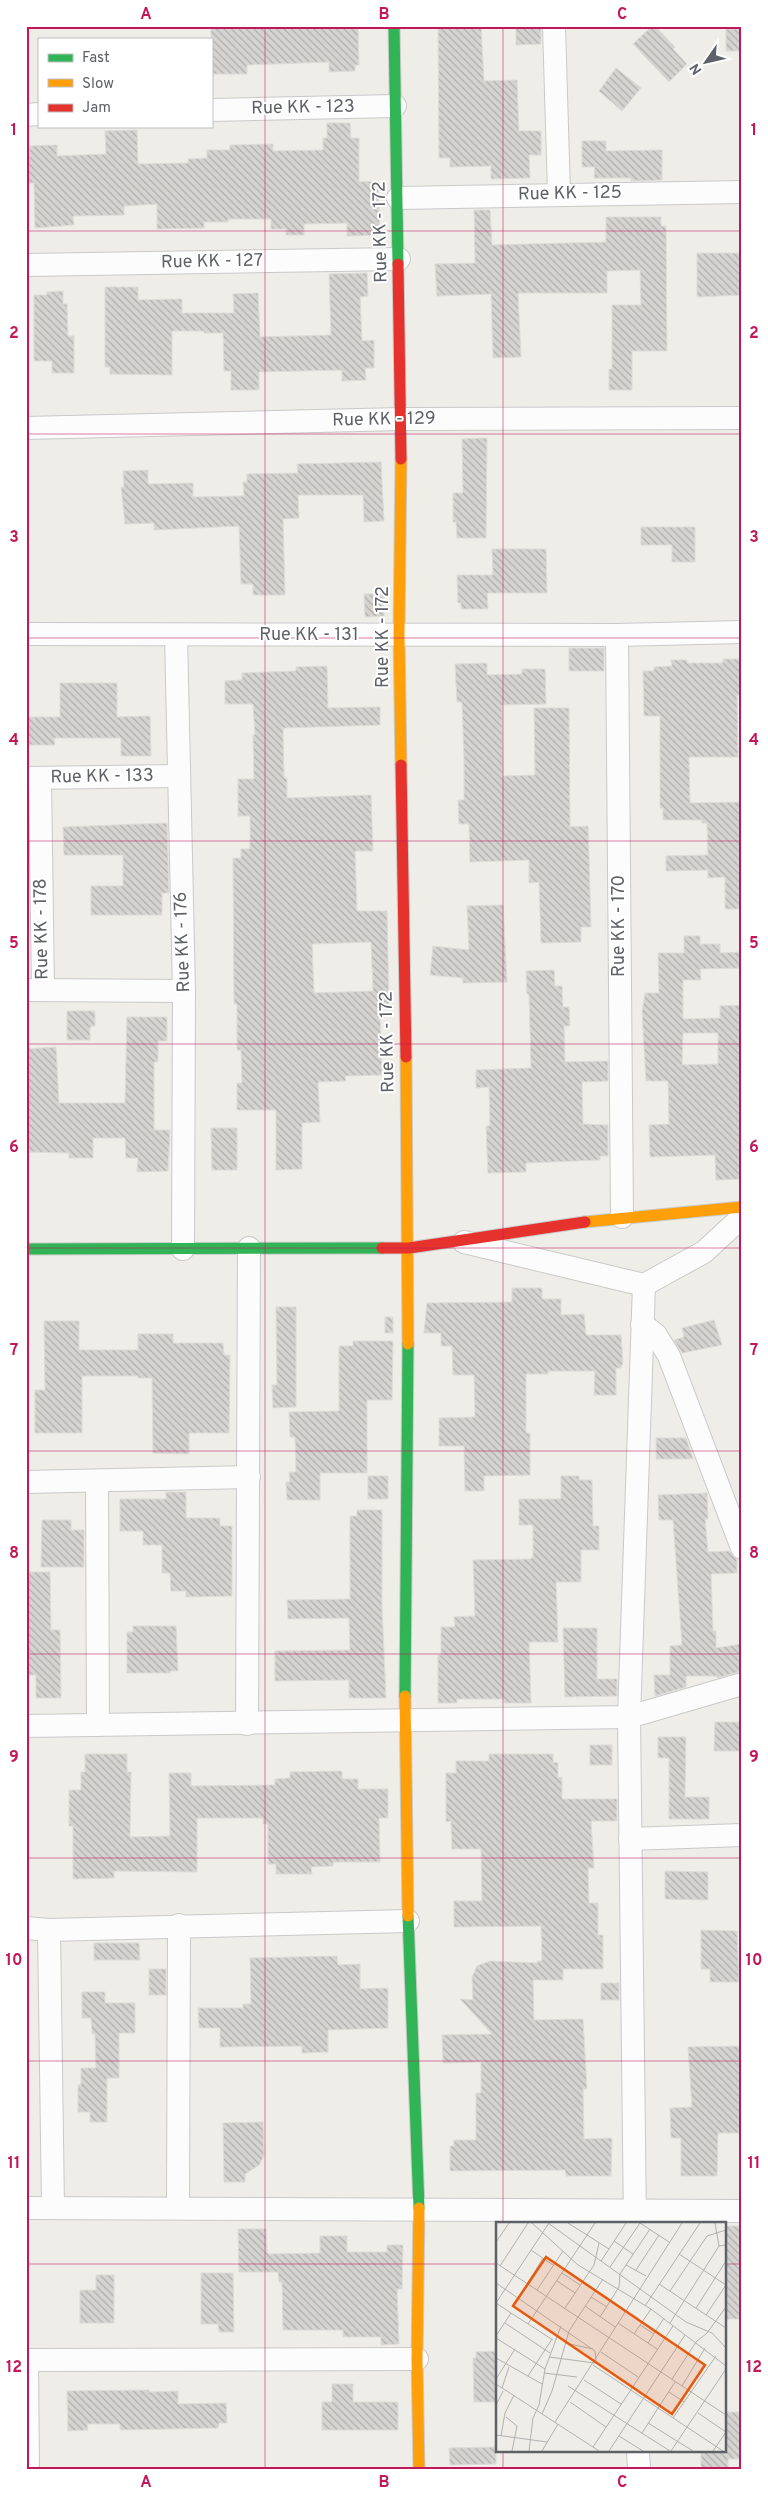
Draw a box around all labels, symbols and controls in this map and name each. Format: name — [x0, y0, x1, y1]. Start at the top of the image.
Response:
text: A — [140, 5, 152, 25]
text: B — [378, 5, 390, 25]
text: C — [617, 5, 627, 25]
legend — [38, 38, 212, 128]
north arrow — [680, 38, 730, 88]
text: Fast — [82, 49, 110, 68]
text: N — [687, 60, 706, 77]
text: Slow — [82, 75, 114, 94]
street label: Rue KK - 123 — [251, 96, 355, 120]
text: Jam — [82, 99, 111, 118]
text: 1 — [11, 121, 17, 141]
text: 1 — [751, 121, 757, 141]
street label: Rue KK - 172 — [369, 181, 393, 283]
street label: Rue KK - 125 — [518, 182, 622, 206]
street label: Rue KK - 127 — [161, 250, 263, 274]
text: 2 — [9, 324, 19, 344]
text: 2 — [749, 324, 759, 344]
street label: Rue KK - 129 — [332, 408, 436, 432]
text: 3 — [9, 528, 19, 548]
text: 3 — [749, 528, 759, 548]
street label: Rue KK - 172 — [372, 586, 395, 688]
street label: Rue KK - 131 — [259, 624, 359, 647]
text: 4 — [9, 731, 19, 751]
text: 4 — [749, 731, 759, 751]
street label: Rue KK - 133 — [50, 765, 154, 789]
street label: Rue KK - 170 — [608, 875, 631, 977]
street label: Rue KK - 178 — [30, 878, 54, 980]
street label: Rue KK - 176 — [170, 891, 196, 993]
text: 5 — [9, 934, 19, 954]
text: 5 — [749, 934, 759, 954]
street label: Rue KK - 172 — [376, 991, 400, 1093]
text: 6 — [9, 1138, 19, 1158]
text: 6 — [749, 1138, 759, 1158]
text: 7 — [10, 1341, 18, 1361]
text: 7 — [750, 1341, 758, 1361]
text: 8 — [9, 1544, 19, 1564]
text: 8 — [749, 1544, 759, 1564]
text: 9 — [9, 1748, 19, 1768]
text: 9 — [749, 1748, 759, 1768]
text: 10 — [6, 1951, 22, 1971]
text: 10 — [746, 1951, 762, 1971]
text: 11 — [8, 2154, 20, 2174]
text: 11 — [748, 2154, 760, 2174]
inset map — [496, 2222, 726, 2452]
text: 12 — [6, 2358, 22, 2378]
text: 12 — [746, 2358, 762, 2378]
text: A — [140, 2473, 152, 2493]
text: B — [378, 2473, 390, 2493]
text: C — [617, 2473, 627, 2493]

